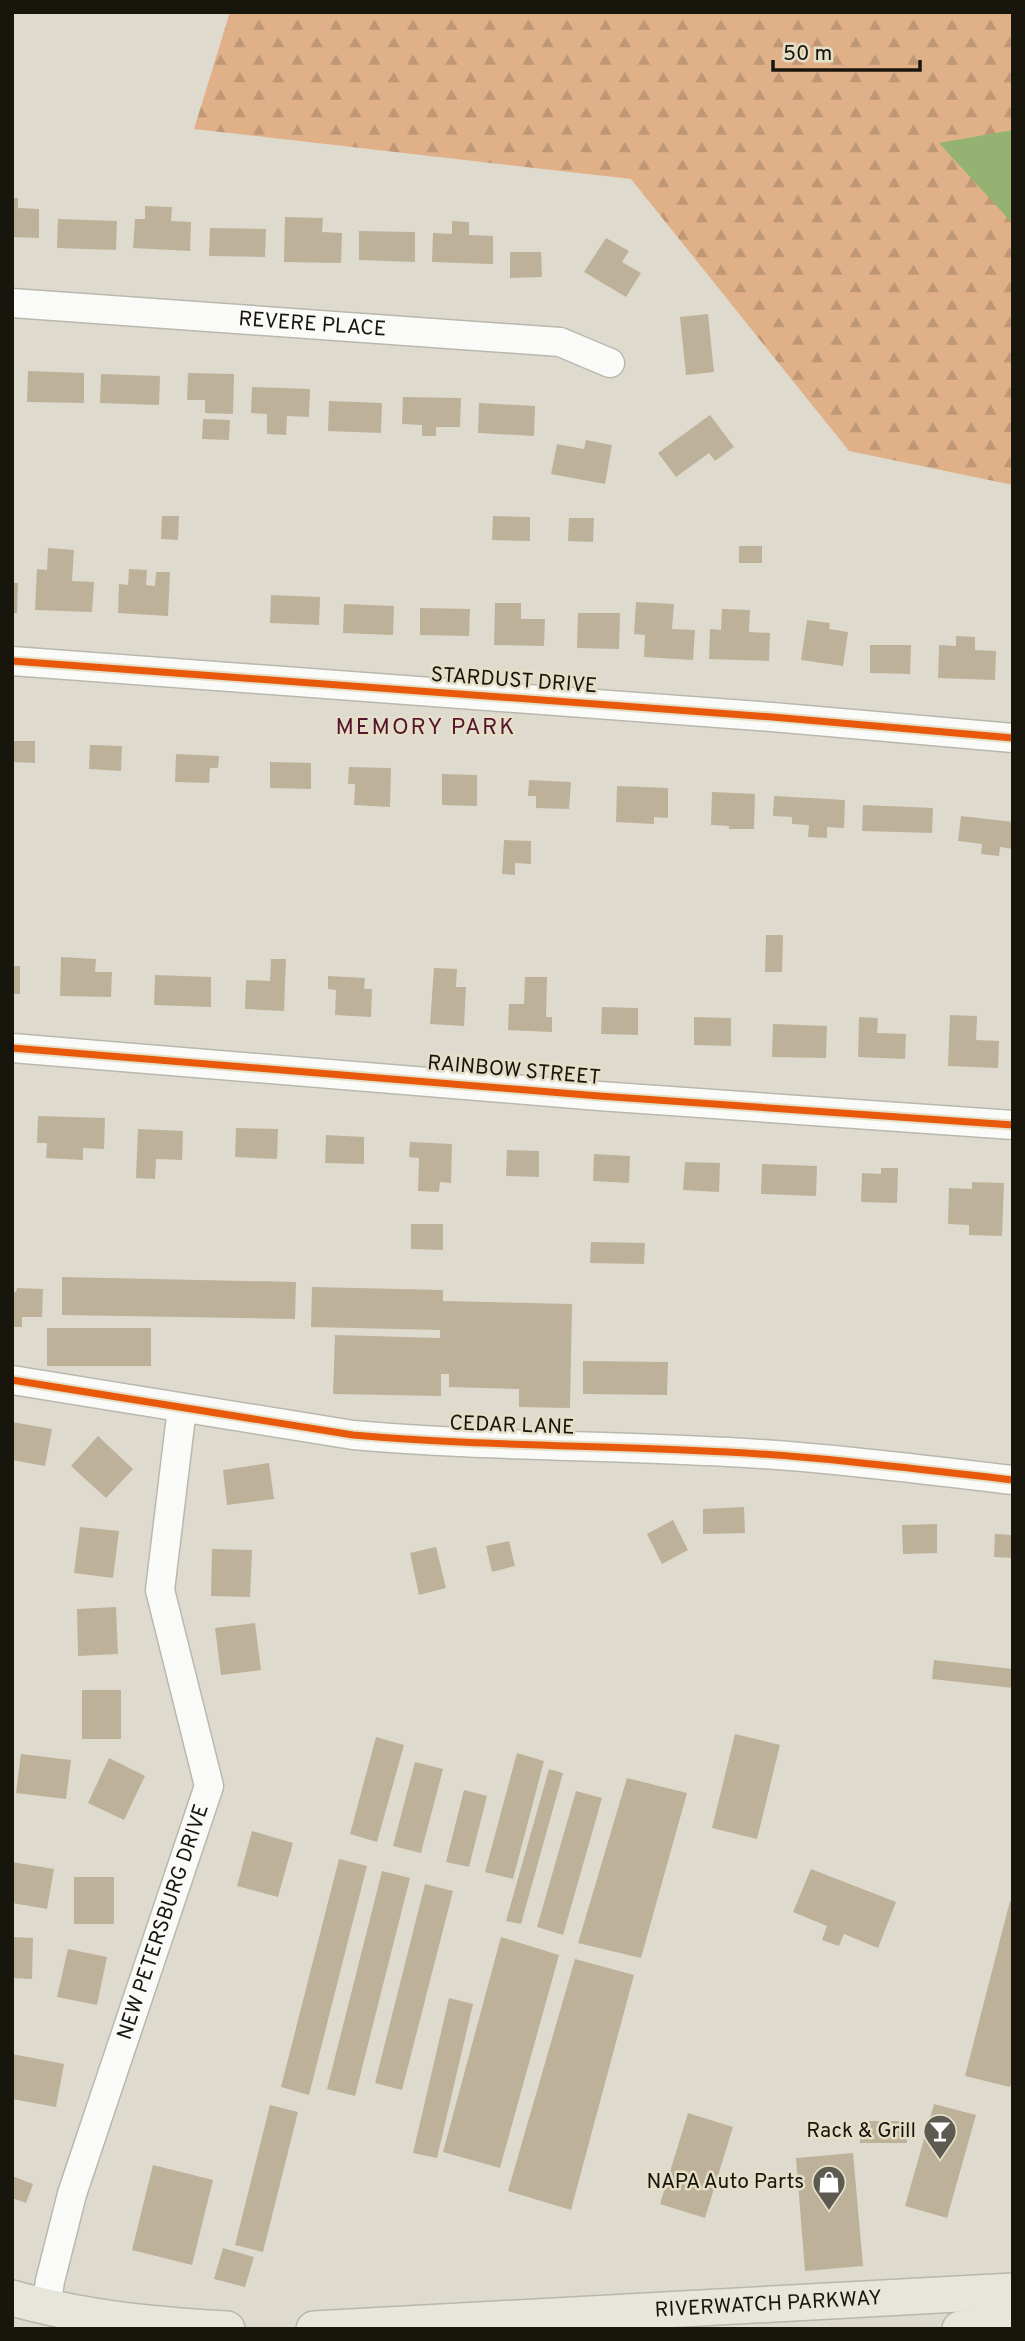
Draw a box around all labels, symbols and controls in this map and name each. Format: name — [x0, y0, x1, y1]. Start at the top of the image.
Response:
scale bar — [773, 28, 920, 72]
text: 50 m — [783, 41, 832, 68]
street label: REVERE PLACE — [237, 306, 387, 343]
street label: STARDUST DRIVE — [430, 662, 598, 700]
district label: MEMORY PARK — [335, 714, 517, 743]
street label: RAINBOW STREET — [426, 1050, 602, 1092]
street label: CEDAR LANE — [449, 1410, 575, 1442]
street label: NEW PETERSBURG DRIVE — [111, 1800, 215, 2043]
bar icon: Rack & Grill — [921, 2112, 959, 2161]
place label: Rack & Grill — [806, 2118, 916, 2145]
shop icon: NAPA Auto Parts — [810, 2163, 848, 2212]
place label: NAPA Auto Parts — [647, 2169, 804, 2196]
street label: RIVERWATCH PARKWAY — [654, 2285, 883, 2324]

